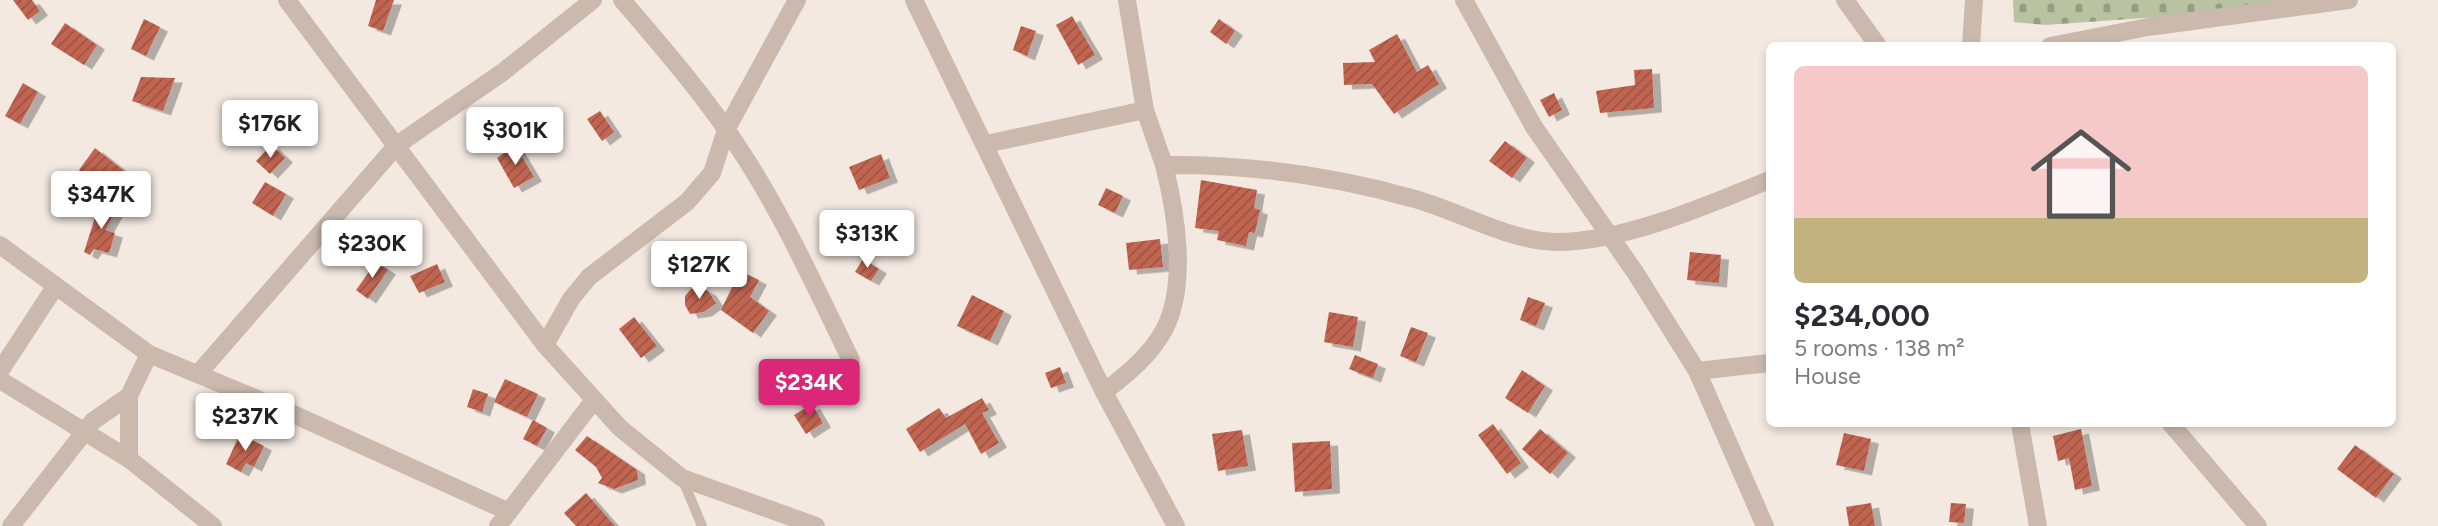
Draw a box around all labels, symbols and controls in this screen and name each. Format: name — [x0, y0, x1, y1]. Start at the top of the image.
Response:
pin: $176K — [221, 100, 319, 160]
pin: $301K — [466, 108, 564, 167]
text: $176K — [238, 109, 302, 137]
icon: home — [2018, 111, 2144, 237]
text: $301K — [482, 116, 548, 144]
pin: $347K — [52, 172, 150, 231]
text: $347K — [67, 180, 135, 208]
pin: $313K — [818, 210, 916, 270]
text: $313K — [835, 219, 899, 247]
pin: $230K — [323, 220, 421, 280]
text: $230K — [337, 229, 407, 257]
pin: $127K — [650, 242, 748, 301]
text: $127K — [667, 250, 731, 278]
text: $234,000 — [1794, 297, 1930, 334]
text: 5 rooms · 138 m² — [1794, 334, 1965, 362]
pin: $234K — [760, 360, 858, 419]
text: House — [1794, 362, 1861, 390]
text: $234K — [775, 368, 843, 396]
pin: $237K — [196, 393, 294, 453]
text: $237K — [212, 402, 278, 430]

